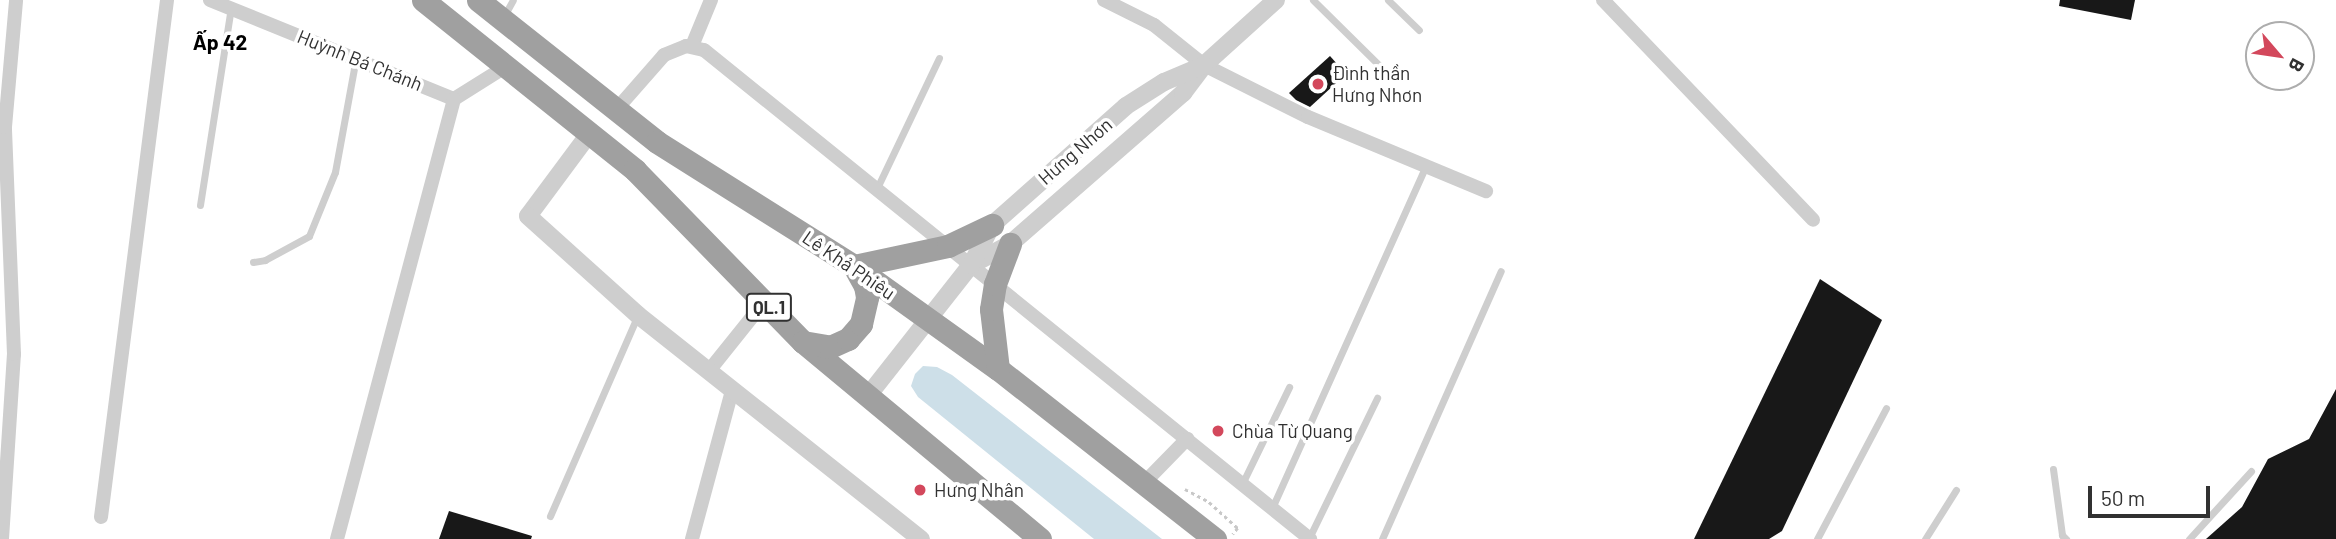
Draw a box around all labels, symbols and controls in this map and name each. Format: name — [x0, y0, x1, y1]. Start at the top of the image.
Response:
north arrow — [2245, 21, 2315, 91]
street label: Huỳnh Bá Chánh — [294, 25, 426, 95]
district label: Ấp 42 — [193, 29, 247, 55]
text: B — [2284, 55, 2310, 76]
place label: Đình thần Hưng Nhơn — [1332, 62, 1422, 106]
marker: Đình thần Hưng Nhơn — [1310, 76, 1326, 92]
street label: Hưng Nhơn — [1033, 113, 1117, 189]
street label: Lê Khả Phiêu — [798, 226, 900, 304]
road number: QL.1 — [744, 292, 794, 321]
place label: Chùa Từ Quang — [1232, 420, 1353, 442]
marker: Chùa Từ Quang — [1210, 423, 1226, 439]
scale bar — [2091, 472, 2214, 516]
place label: Hưng Nhân — [934, 479, 1024, 501]
marker: Hưng Nhân — [912, 482, 928, 498]
text: 50 m — [2101, 485, 2145, 510]

